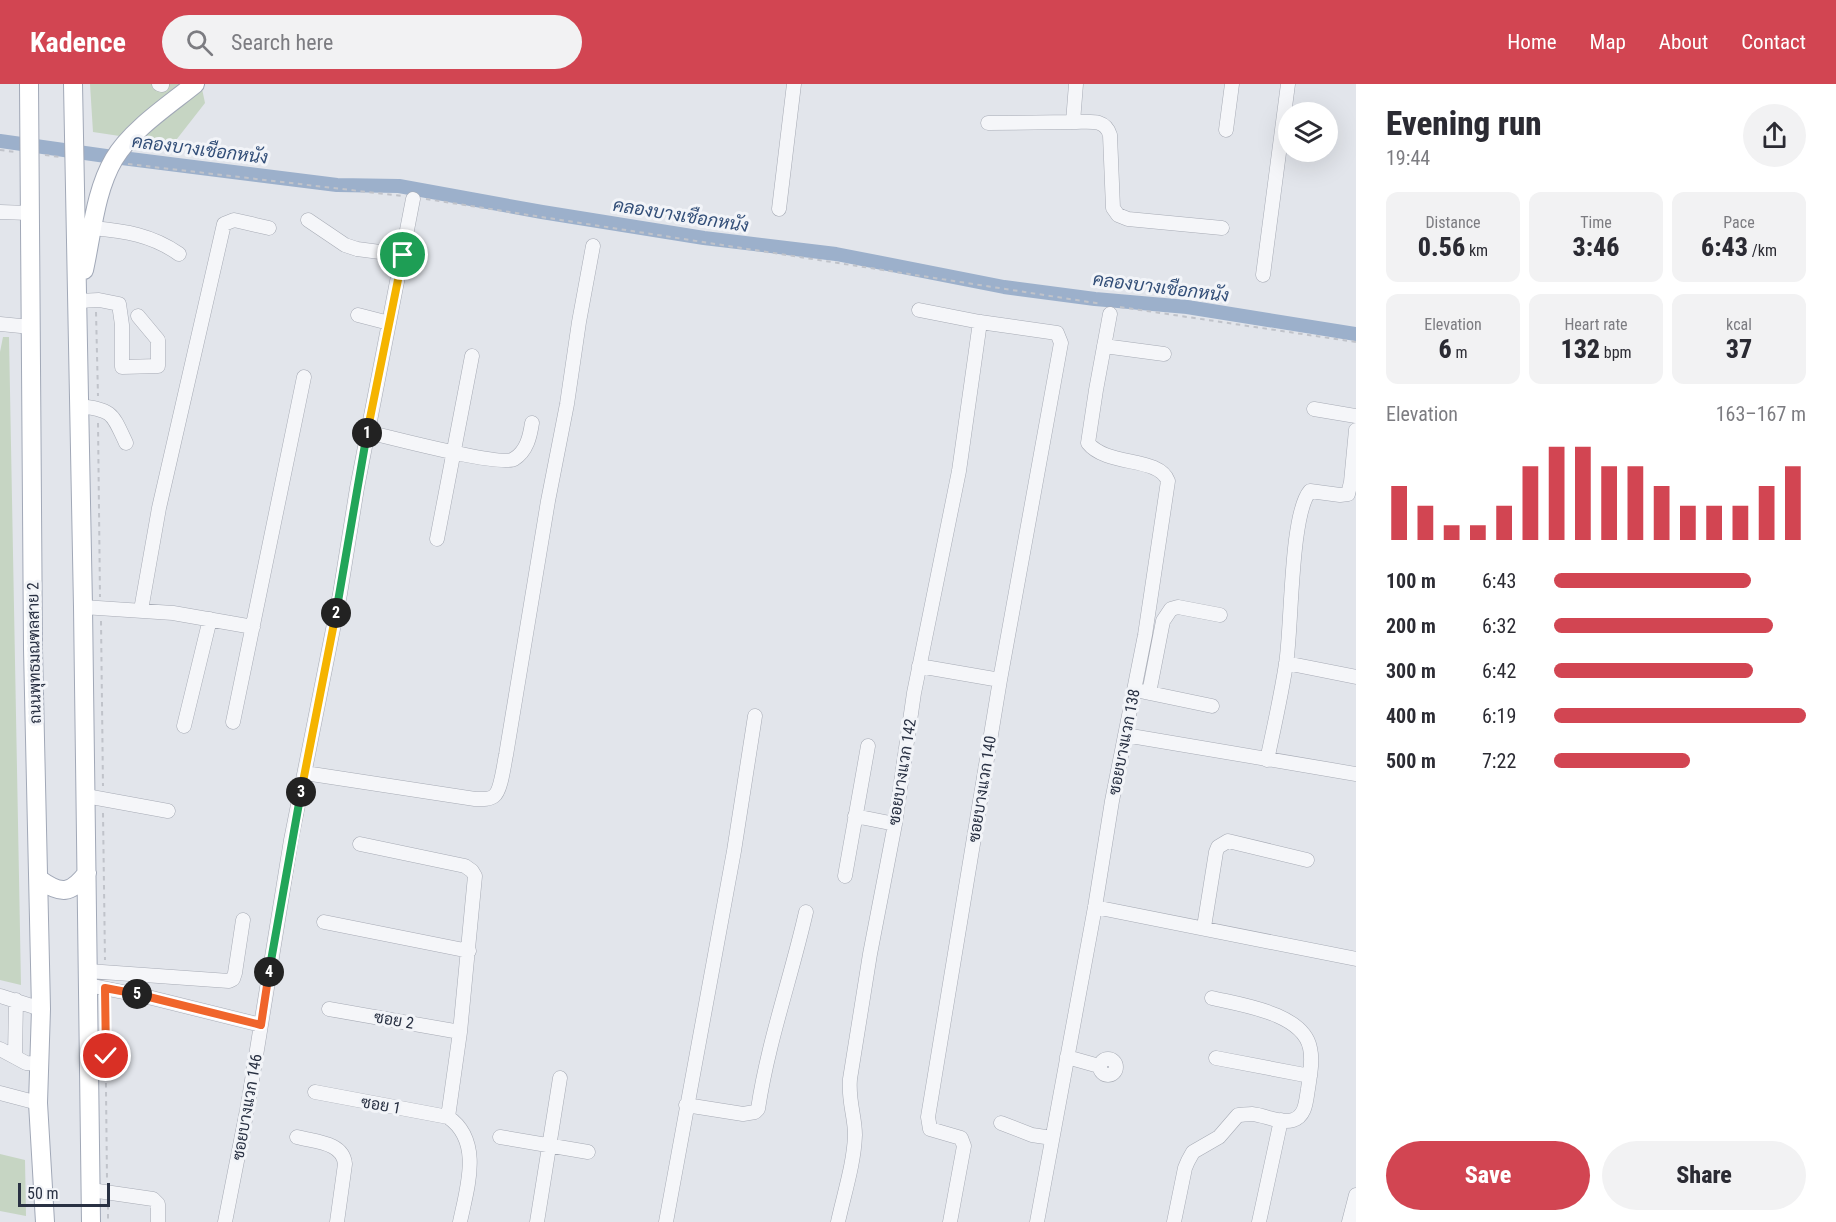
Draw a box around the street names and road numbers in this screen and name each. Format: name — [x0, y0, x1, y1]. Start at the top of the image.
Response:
street label: ถนนพุทธมณฑลสาย 2 — [23, 582, 47, 724]
street label: ซอยบางแวก 138 — [1104, 687, 1144, 797]
street label: ซอยบางแวก 142 — [884, 717, 920, 827]
street label: ซอยบางแวก 140 — [964, 734, 1000, 844]
street label: ซอย 2 — [373, 1007, 415, 1033]
street label: ซอยบางแวก 146 — [228, 1052, 266, 1162]
street label: ซอย 1 — [360, 1092, 402, 1118]

